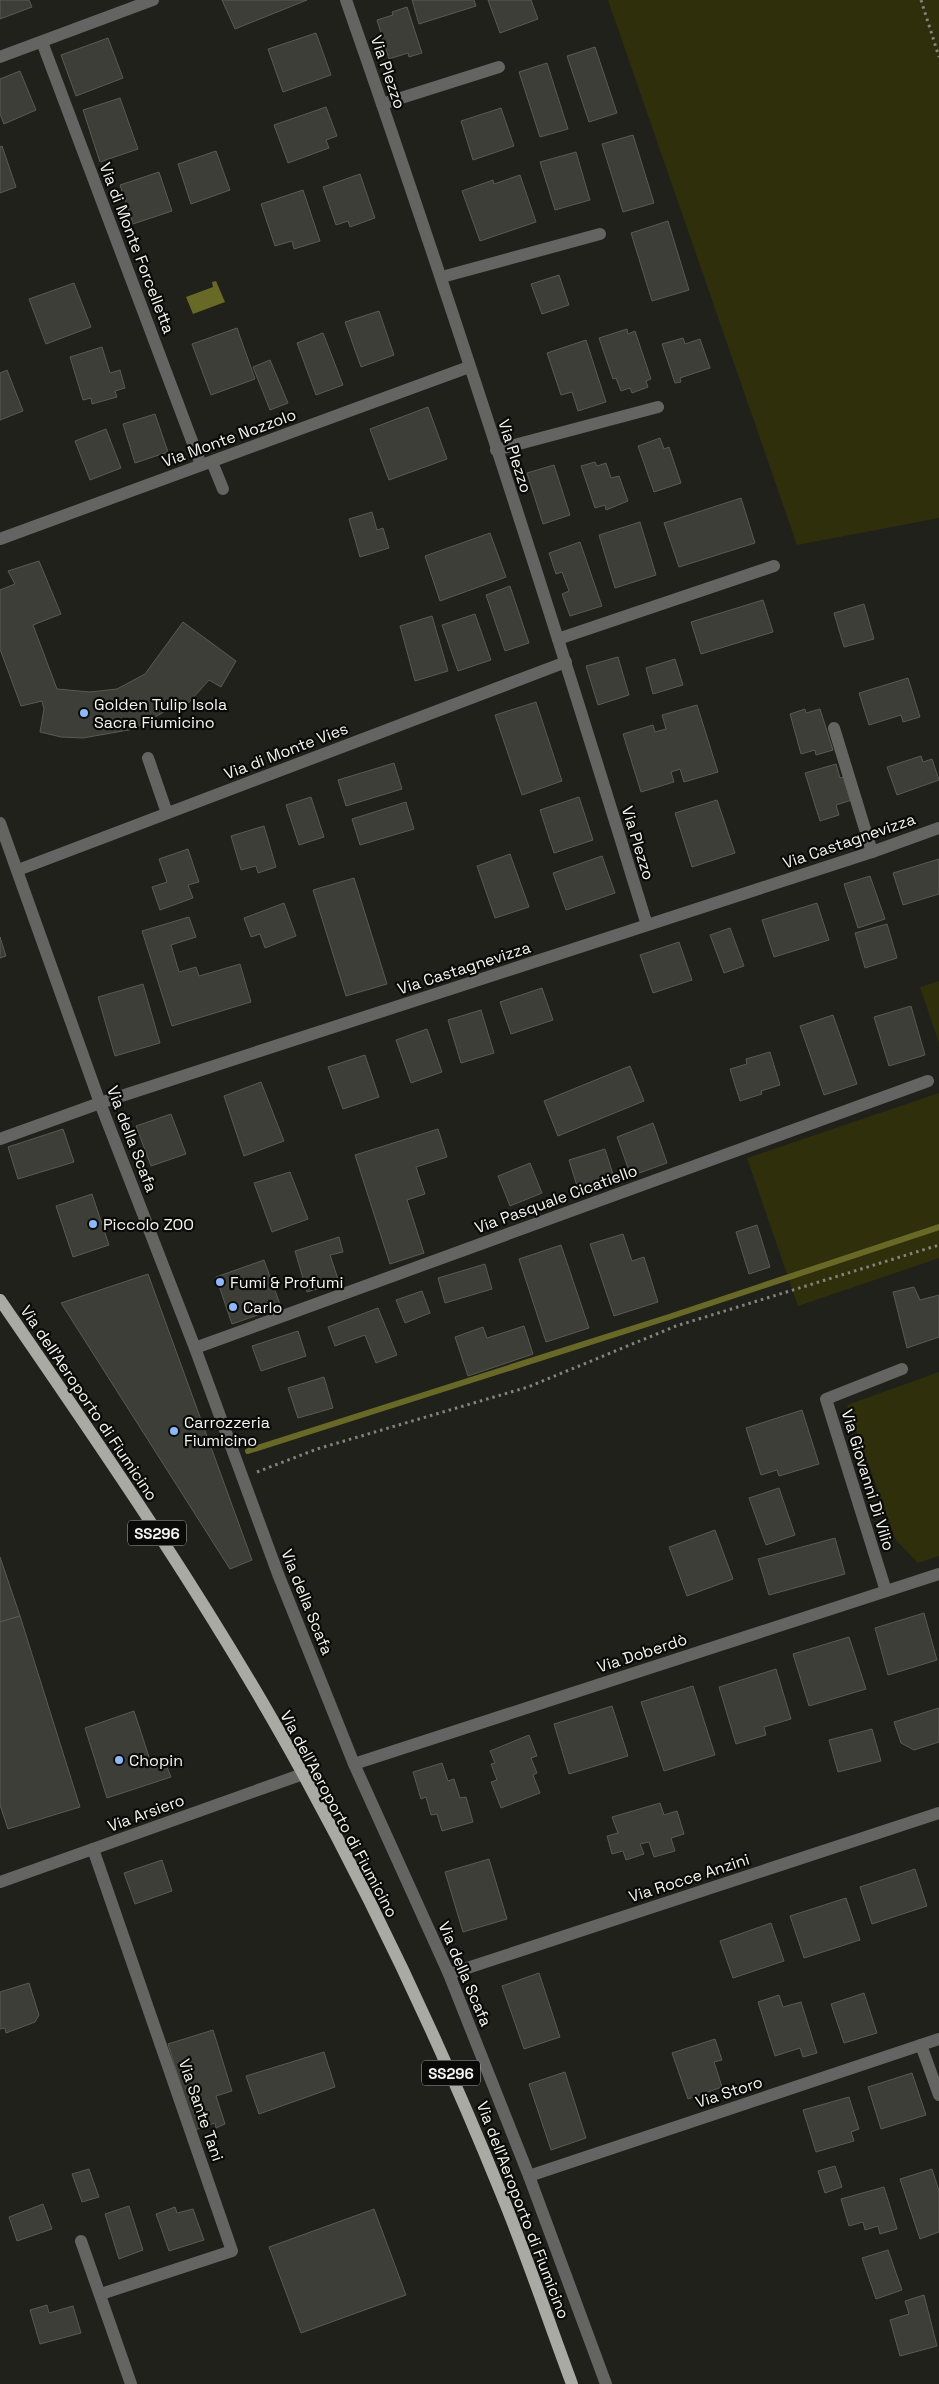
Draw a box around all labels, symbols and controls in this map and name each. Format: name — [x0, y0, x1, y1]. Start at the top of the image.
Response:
street label: Via Plezzo — [366, 33, 410, 111]
street label: Via di Monte Forcelletta — [95, 159, 179, 337]
street label: Via Monte Nozzolo — [159, 404, 299, 472]
street label: Via Plezzo — [493, 417, 537, 495]
place label: Golden Tulip Isola Sacra Fiumicino — [94, 694, 227, 733]
marker: Golden Tulip Isola Sacra Fiumicino — [78, 707, 90, 719]
street label: Via di Monte Vies — [221, 718, 351, 784]
street label: Via Plezzo — [617, 804, 659, 882]
street label: Via Castagnevizza — [780, 808, 918, 874]
street label: Via Castagnevizza — [395, 937, 533, 999]
street label: Via della Scafa — [102, 1083, 162, 1195]
street label: Via Pasquale Cicatiello — [472, 1160, 640, 1238]
place label: Piccolo ZOO — [103, 1214, 194, 1235]
marker: Piccolo ZOO — [87, 1218, 99, 1230]
place label: Fumi & Profumi — [230, 1272, 343, 1293]
marker: Fumi & Profumi — [214, 1276, 226, 1288]
place label: Carlo — [243, 1297, 282, 1318]
street label: Via dell'Aeroporto di Fiumicino — [16, 1301, 162, 1505]
marker: Carlo — [227, 1301, 239, 1313]
street label: Via Giovanni Di Vilio — [837, 1407, 899, 1553]
place label: Carrozzeria Fiumicino — [184, 1412, 270, 1451]
marker: Carrozzeria Fiumicino — [168, 1425, 180, 1437]
road number: SS296 — [128, 1520, 186, 1546]
street label: Via della Scafa — [276, 1546, 338, 1658]
street label: Via Doberdò — [594, 1629, 690, 1677]
street label: Via dell'Aeroporto di Fiumicino — [275, 1707, 403, 1921]
place label: Chopin — [129, 1750, 183, 1771]
marker: Chopin — [113, 1754, 125, 1766]
street label: Via Arsiero — [105, 1789, 187, 1837]
street label: Via Rocce Anzini — [626, 1849, 752, 1907]
street label: Via della Scafa — [433, 1918, 497, 2030]
street label: Via Sante Tani — [174, 2056, 228, 2164]
road number: SS296 — [422, 2060, 480, 2086]
street label: Via Storo — [693, 2071, 765, 2113]
street label: Via dell'Aeroporto di Fiumicino — [472, 2098, 574, 2322]

